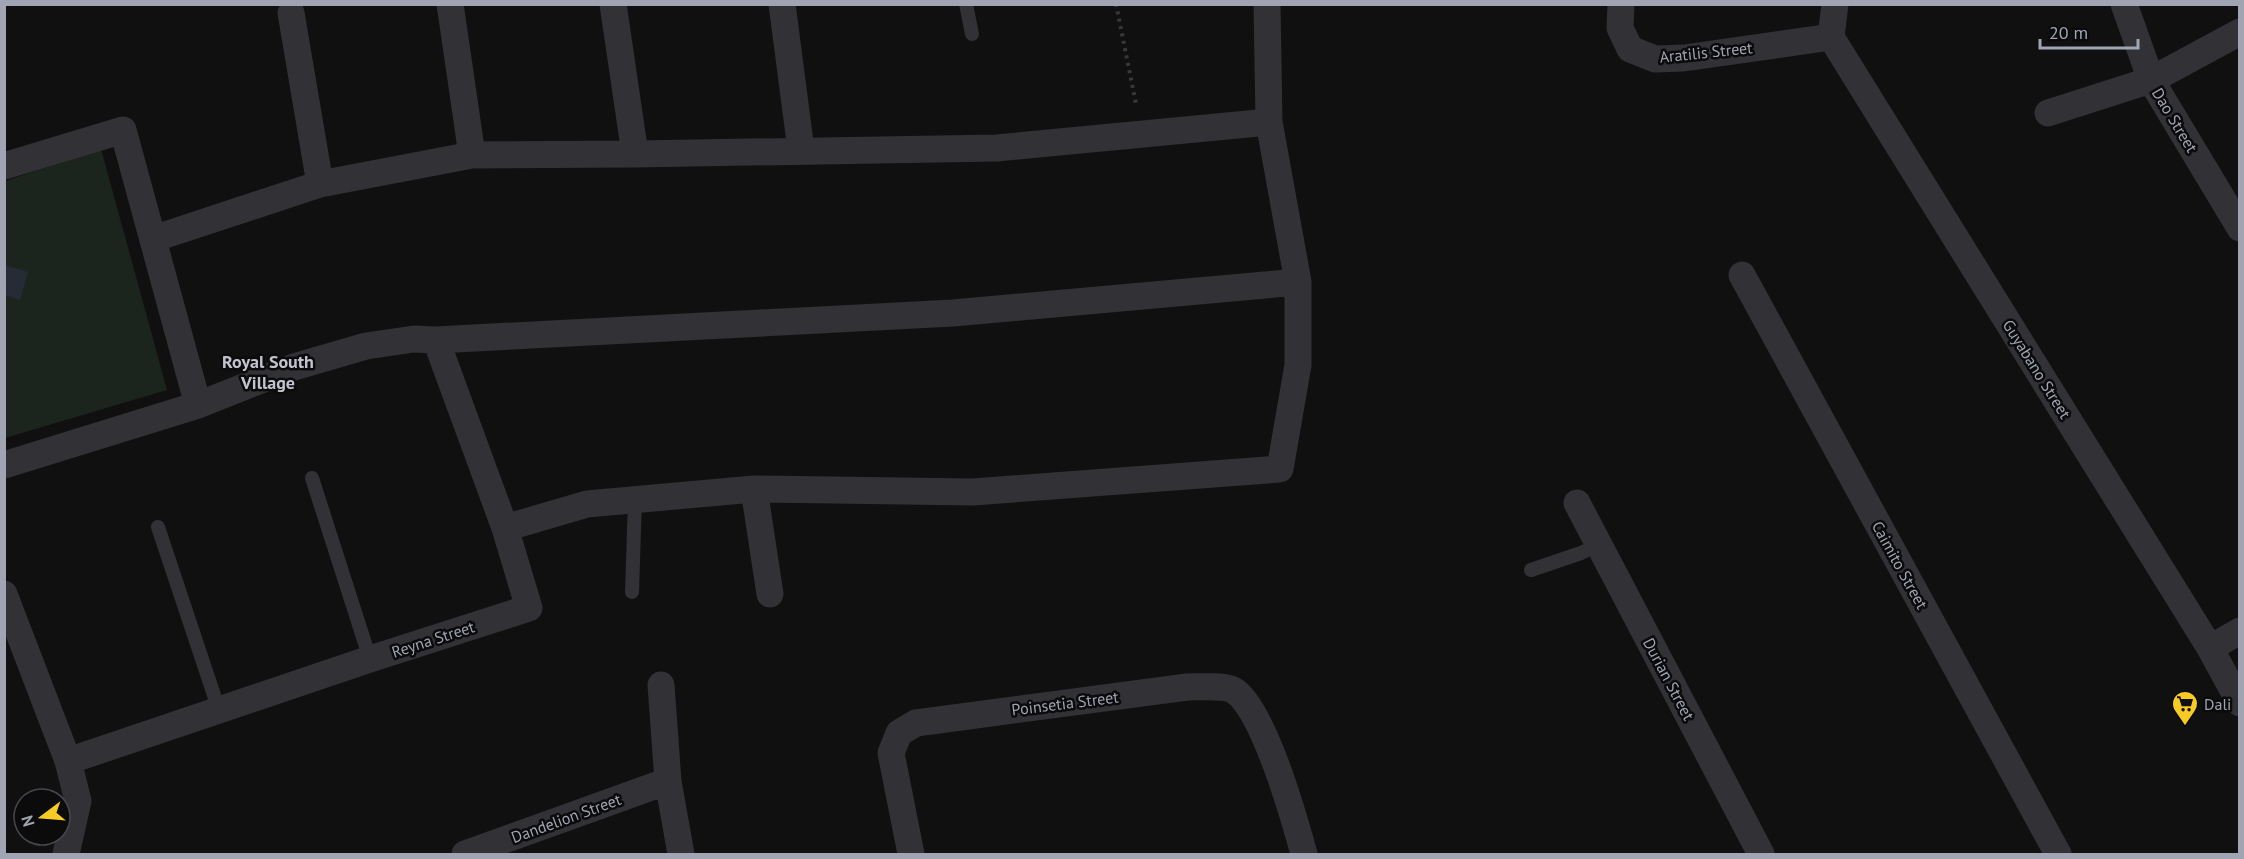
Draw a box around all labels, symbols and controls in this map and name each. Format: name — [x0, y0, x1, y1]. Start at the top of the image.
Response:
scale bar — [2040, 12, 2138, 50]
text: 20 m — [2049, 21, 2088, 44]
street label: Aratilis Street — [1659, 37, 1754, 67]
street label: Dao Street — [2148, 84, 2202, 157]
street label: Guyabano Street — [1999, 316, 2076, 423]
district label: Royal South Village — [222, 350, 314, 394]
street label: Caimito Street — [1868, 518, 1933, 613]
street label: Reyna Street — [389, 616, 477, 662]
street label: Durian Street — [1639, 634, 1699, 724]
street label: Poinsetia Street — [1010, 686, 1120, 719]
supermarket icon: Dali — [2170, 689, 2200, 727]
place label: Dali — [2204, 694, 2231, 714]
north arrow — [12, 787, 72, 847]
street label: Dandelion Street — [508, 789, 624, 847]
text: N — [17, 813, 39, 829]

